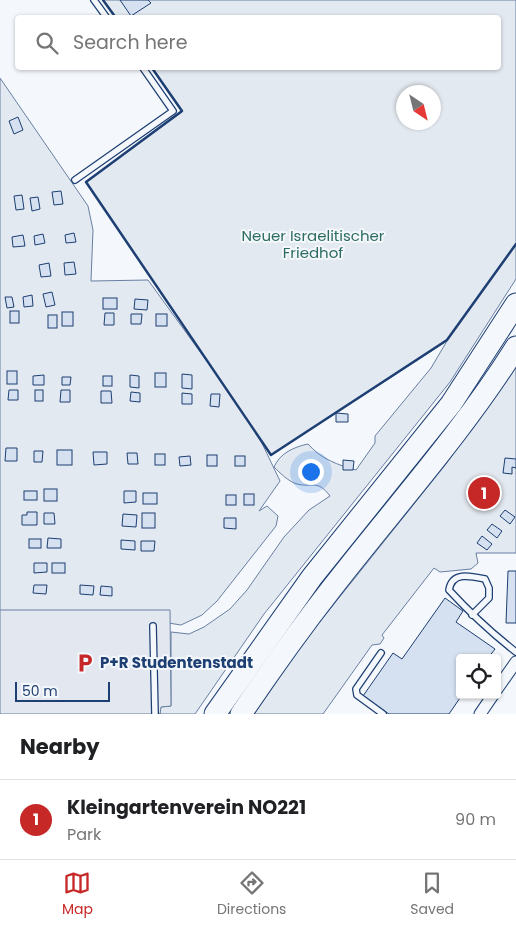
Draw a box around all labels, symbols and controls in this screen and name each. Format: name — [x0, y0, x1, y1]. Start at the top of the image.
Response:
search box — [15, 15, 501, 70]
icon: search — [33, 29, 61, 57]
text: Search here — [73, 29, 187, 56]
north arrow — [396, 85, 441, 130]
park label: Neuer Israelitischer Friedhof — [242, 225, 385, 263]
your location — [298, 459, 324, 485]
pin: 1 — [468, 474, 500, 512]
parking icon: P+R Studentenstadt — [74, 652, 96, 674]
place label: P+R Studentenstadt — [100, 652, 253, 673]
map controls — [456, 654, 501, 699]
button: locate — [456, 654, 501, 699]
scale bar — [15, 679, 110, 702]
text: 50 m — [22, 681, 58, 701]
text: Nearby — [20, 732, 100, 761]
text: Kleingartenverein NO221 — [67, 794, 306, 821]
text: 1 — [33, 808, 39, 831]
text: 90 m — [455, 808, 496, 831]
text: Park — [67, 823, 101, 846]
tab: Map — [62, 869, 93, 920]
tab: Directions — [217, 869, 286, 920]
tab: Saved — [410, 869, 454, 920]

